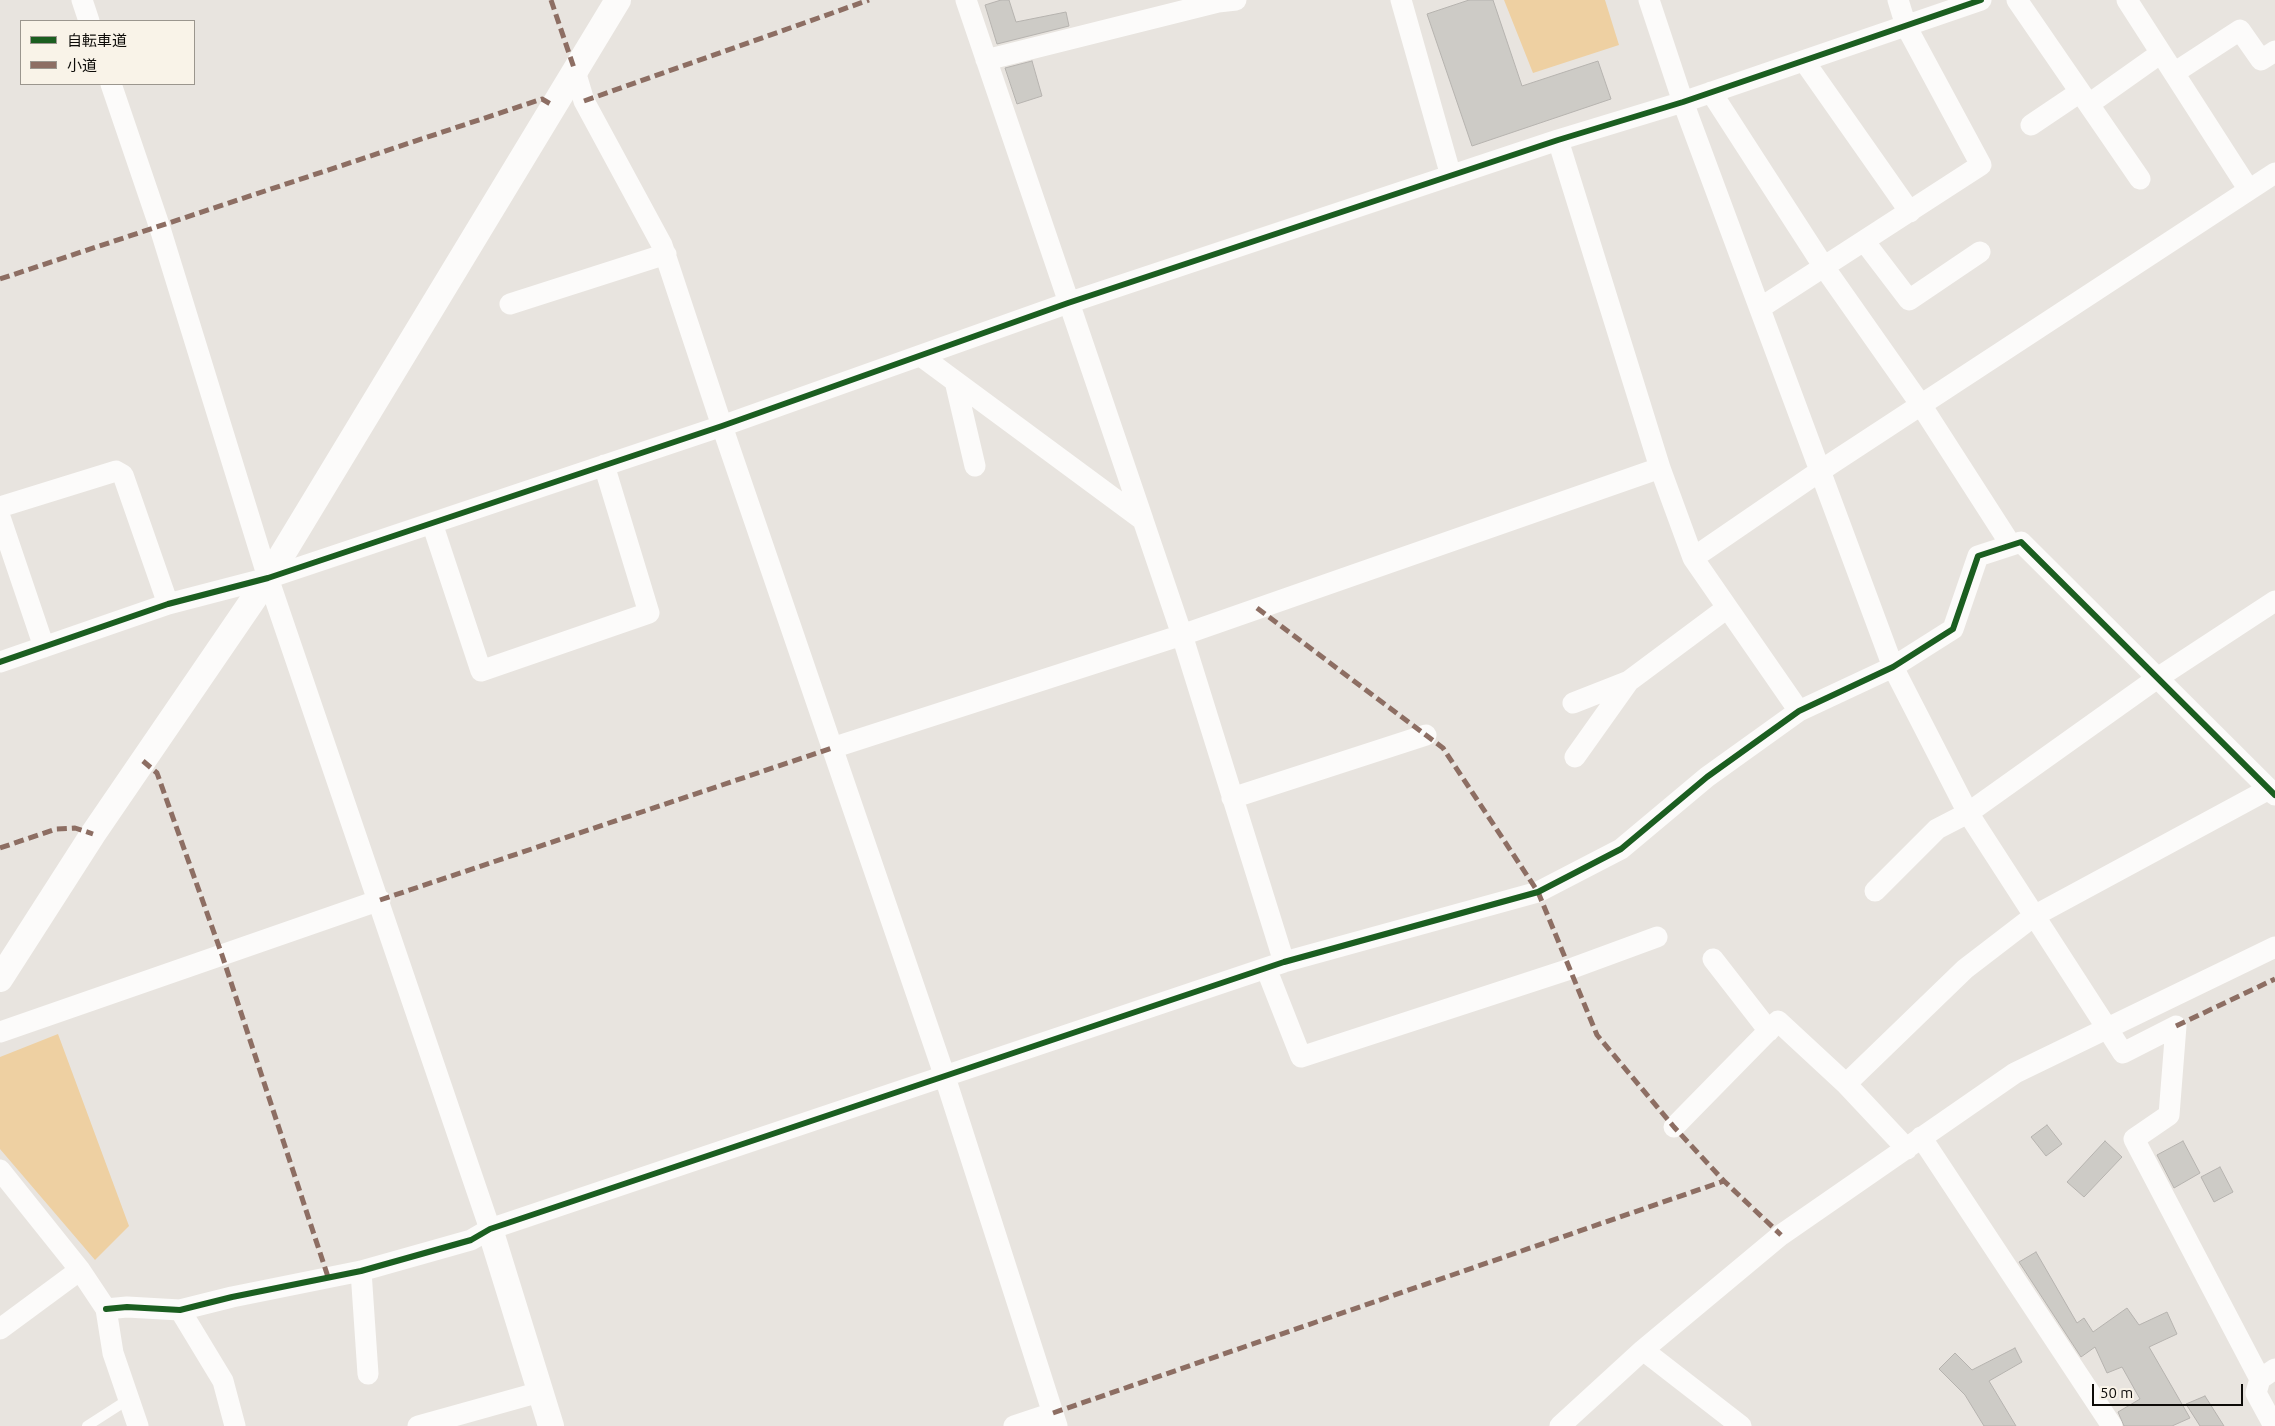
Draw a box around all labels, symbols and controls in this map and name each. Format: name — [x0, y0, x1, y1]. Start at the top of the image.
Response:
legend — [20, 20, 195, 85]
text: 自転車道 — [67, 32, 127, 49]
text: 小道 — [67, 57, 97, 74]
scale bar — [2095, 1374, 2246, 1406]
text: 50 m — [2100, 1384, 2133, 1401]

